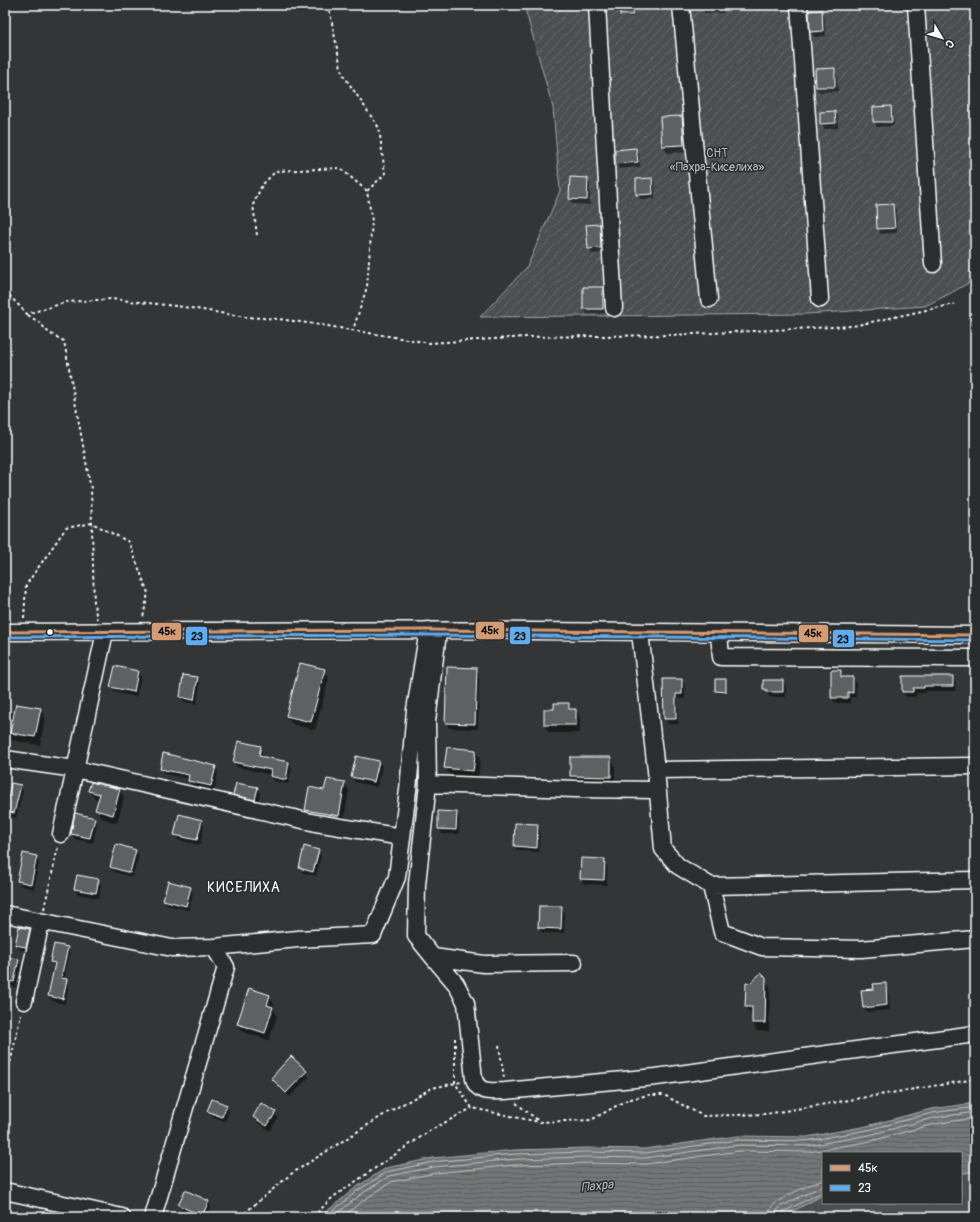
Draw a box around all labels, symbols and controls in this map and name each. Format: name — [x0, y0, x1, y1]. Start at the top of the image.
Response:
north arrow — [922, 18, 962, 58]
text: С — [942, 37, 957, 51]
park label: СНТ «Пахра-Киселиха» — [670, 146, 764, 175]
line badge: 45к — [475, 621, 505, 640]
line badge: 45к — [151, 622, 182, 641]
text: 45к — [480, 624, 499, 637]
line badge: 45к — [798, 624, 829, 643]
text: 45к — [157, 625, 176, 638]
line badge: 23 — [185, 626, 208, 646]
line badge: 23 — [509, 626, 531, 645]
unlabelled marker — [45, 627, 55, 637]
text: 45к — [803, 627, 822, 640]
line badge: 23 — [832, 629, 855, 648]
text: 23 — [191, 630, 203, 643]
text: 23 — [514, 630, 526, 643]
text: 23 — [837, 633, 849, 646]
district label: КИСЕЛИХА — [207, 879, 281, 896]
legend — [822, 1152, 962, 1204]
text: 45к — [858, 1161, 878, 1176]
water label: Пахра — [580, 1176, 615, 1196]
text: 23 — [858, 1181, 871, 1196]

